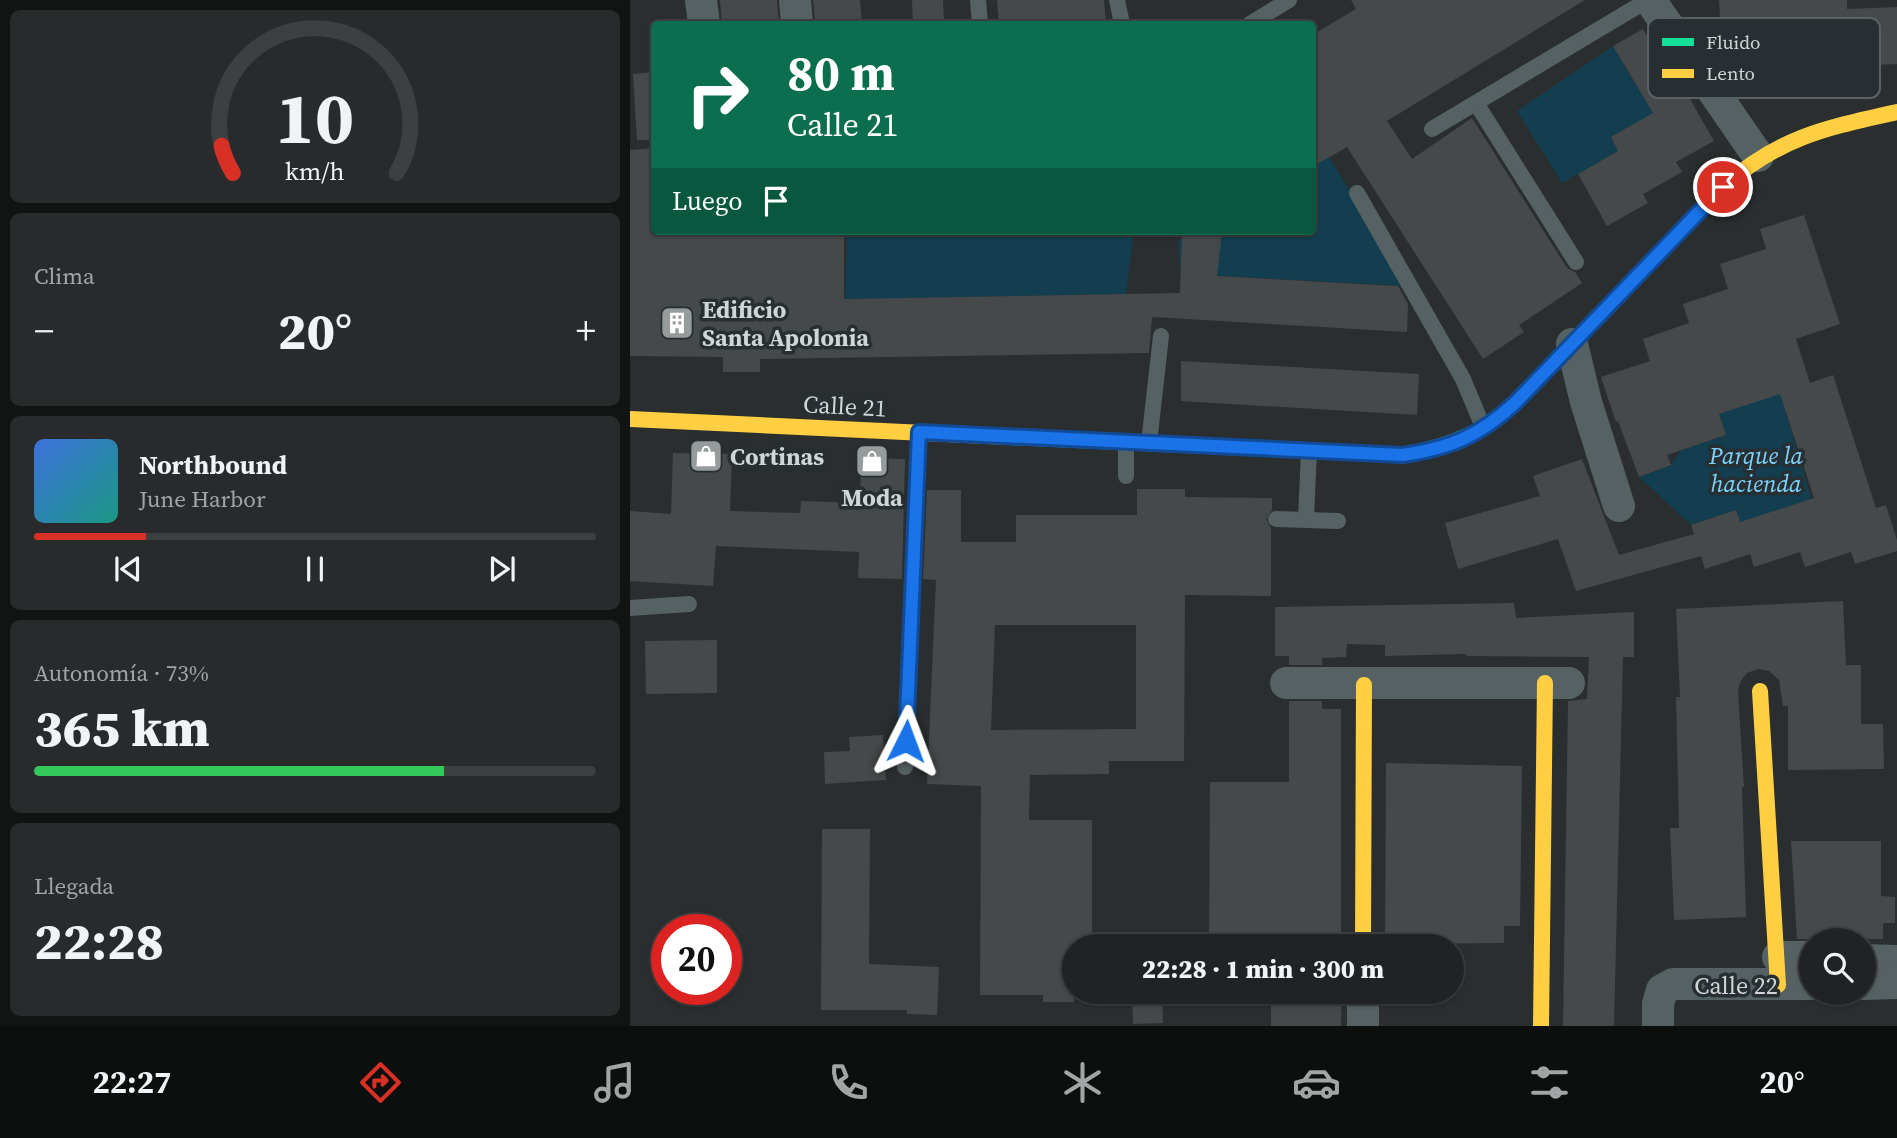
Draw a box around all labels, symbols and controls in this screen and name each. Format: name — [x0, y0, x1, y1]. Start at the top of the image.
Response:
legend — [1648, 18, 1880, 98]
text: Fluido — [1706, 29, 1760, 55]
text: 80 m — [787, 39, 895, 106]
icon: right — [672, 49, 763, 140]
text: Lento — [1706, 60, 1755, 86]
text: 10 — [276, 68, 354, 167]
text: Calle 21 — [787, 103, 898, 147]
text: km/h — [285, 153, 345, 187]
pin — [1693, 157, 1753, 217]
icon: arrive — [1704, 168, 1742, 206]
icon: arrive — [757, 182, 795, 220]
text: Luego — [672, 183, 743, 219]
text: Clima — [34, 260, 95, 292]
place label: Edificio Santa Apolonia — [702, 293, 869, 354]
text: 20° — [278, 295, 352, 366]
building icon: Edificio Santa Apolonia — [658, 304, 696, 342]
text: − — [34, 305, 54, 357]
text: + — [576, 305, 596, 357]
street label: Calle 21 — [802, 387, 888, 425]
shop icon: Cortinas — [687, 437, 725, 475]
park label: Parque la hacienda — [1708, 439, 1803, 500]
place label: Cortinas — [730, 440, 824, 473]
shop icon: Moda — [853, 442, 891, 480]
text: Northbound — [139, 447, 287, 483]
place label: Moda — [841, 481, 903, 514]
text: June Harbor — [139, 483, 266, 515]
icon: previous — [109, 550, 147, 588]
icon: pause — [296, 550, 334, 588]
icon: next — [483, 550, 521, 588]
text: Autonomía · 73% — [34, 657, 209, 689]
text: 365 km — [34, 692, 210, 763]
position arrow — [869, 704, 943, 778]
text: Llegada — [34, 870, 114, 902]
text: 22:28 — [34, 905, 164, 976]
speed limit sign: 20 — [651, 914, 742, 1005]
map controls — [1799, 928, 1876, 1005]
button: search — [1799, 928, 1876, 1005]
text: 22:28 · 1 min · 300 m — [1142, 951, 1384, 987]
street label: Calle 22 — [1694, 969, 1778, 1002]
icon: directions — [356, 1058, 405, 1107]
icon: music — [590, 1058, 639, 1107]
icon: phone — [824, 1058, 873, 1107]
icon: climate — [1058, 1058, 1107, 1107]
icon: car — [1292, 1058, 1341, 1107]
icon: filters — [1525, 1058, 1574, 1107]
text: 22:27 — [92, 1060, 171, 1104]
text: 20° — [1759, 1060, 1805, 1104]

